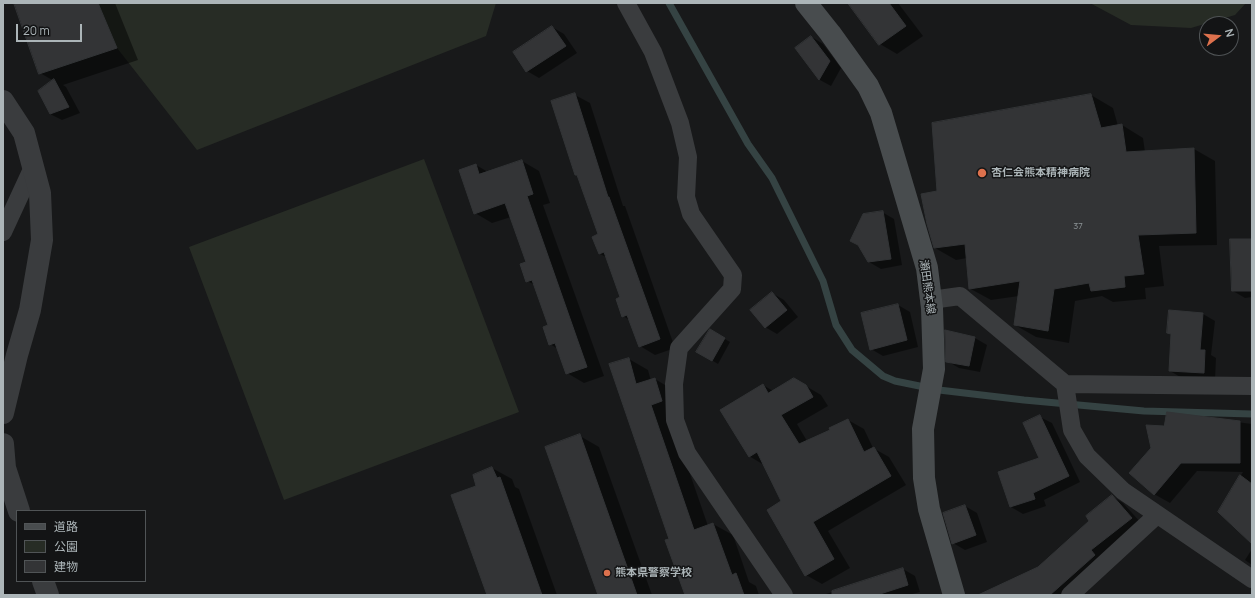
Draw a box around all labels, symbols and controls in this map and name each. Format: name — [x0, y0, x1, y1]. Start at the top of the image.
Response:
scale bar — [18, 16, 84, 42]
north arrow — [1199, 16, 1239, 56]
text: 20 m — [23, 22, 50, 39]
text: N — [1222, 27, 1238, 39]
place label: 杏仁会熊本精神病院 — [991, 166, 1090, 180]
marker: 杏仁会熊本精神病院 — [976, 167, 988, 179]
house number: 37 — [1073, 221, 1083, 231]
street label: 瀬田熊本線 — [917, 259, 937, 315]
legend — [16, 510, 146, 582]
text: 道路 — [54, 518, 78, 535]
text: 公園 — [54, 538, 78, 555]
text: 建物 — [54, 558, 78, 575]
place label: 熊本県警察学校 — [615, 566, 692, 580]
marker: 熊本県警察学校 — [602, 568, 612, 578]

